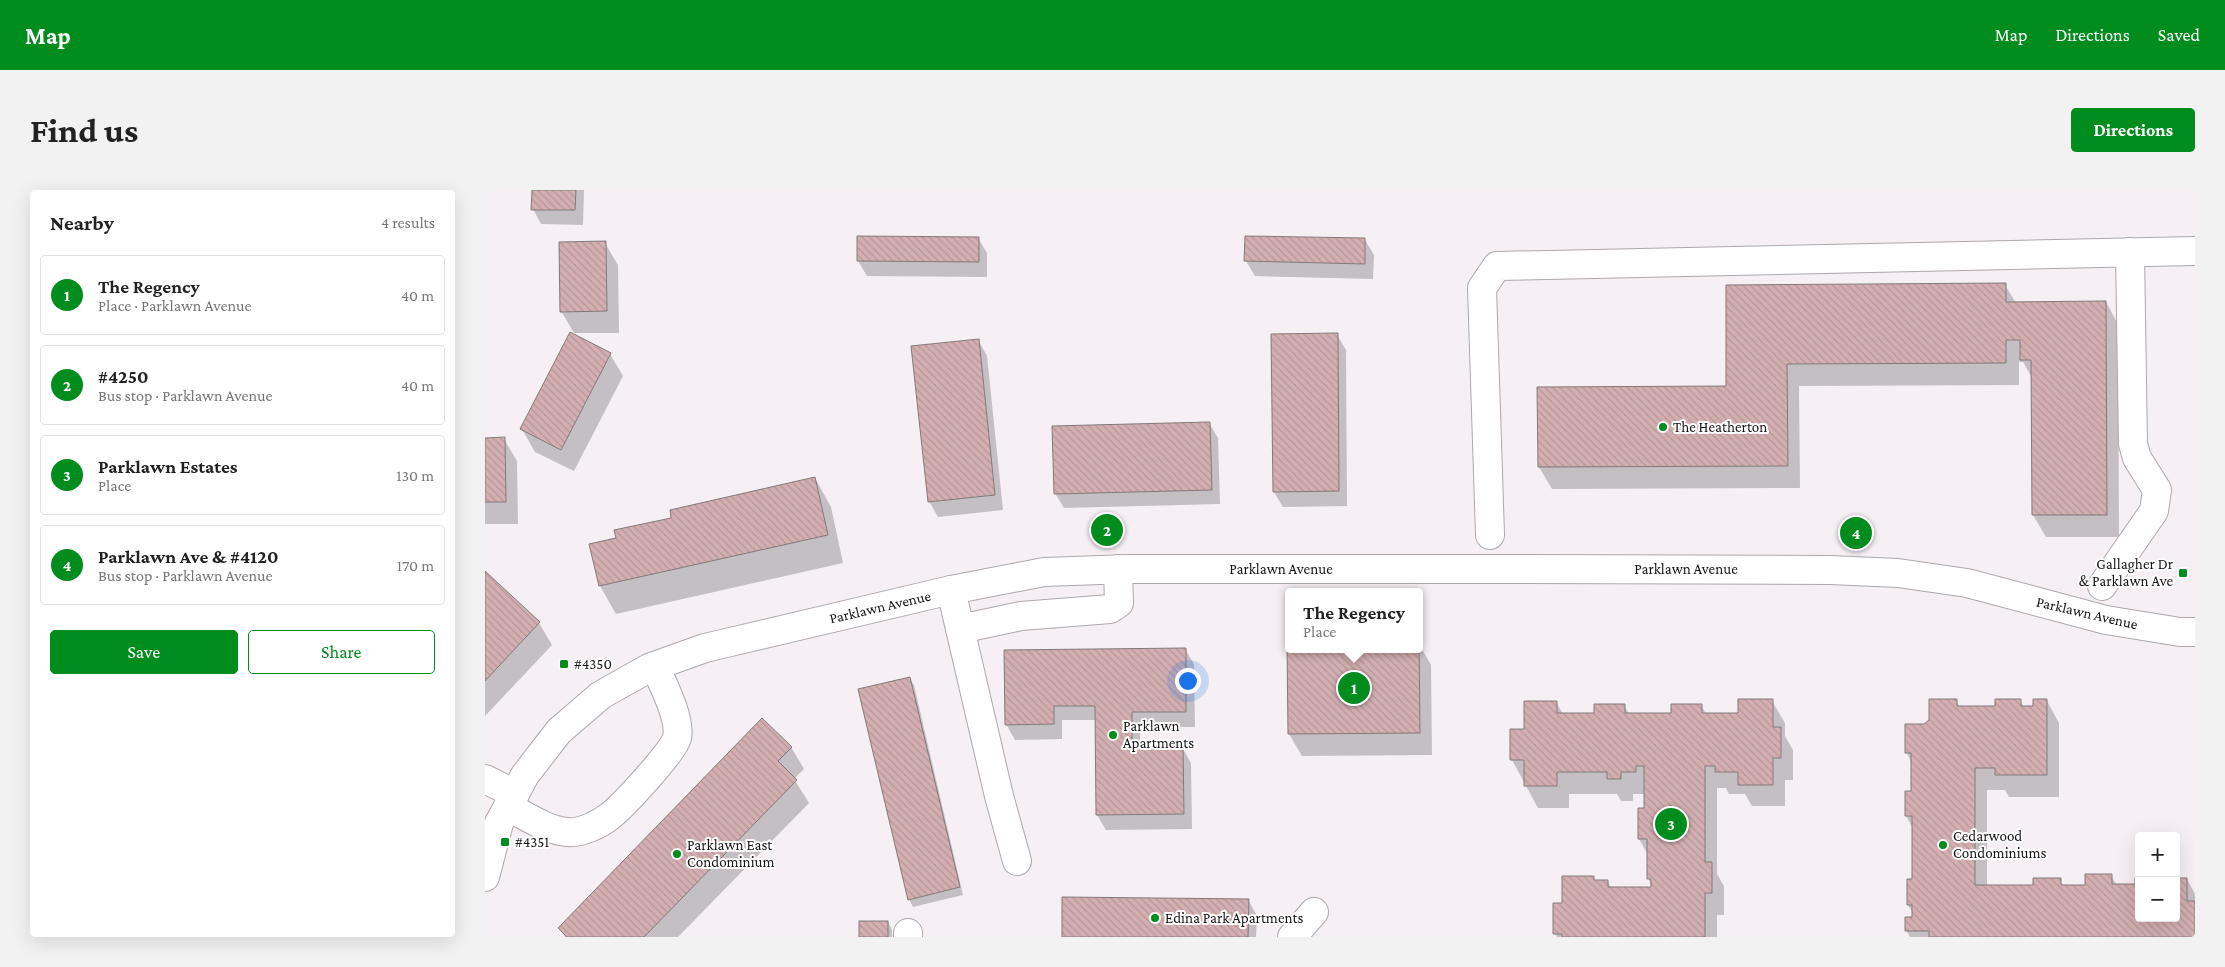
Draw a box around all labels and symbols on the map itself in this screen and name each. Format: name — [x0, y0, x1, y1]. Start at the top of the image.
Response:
place label: The Heatherton — [1673, 419, 1767, 435]
marker: The Heatherton — [1657, 421, 1669, 433]
pin: 2 — [1091, 511, 1123, 549]
pin: 4 — [1840, 514, 1872, 552]
place label: Gallagher Dr & Parklawn Ave — [2079, 556, 2174, 589]
street label: Parklawn Avenue — [1229, 561, 1333, 577]
street label: Parklawn Avenue — [1634, 561, 1738, 577]
marker: Gallagher Dr & Parklawn Ave — [2177, 567, 2189, 579]
street label: Parklawn Avenue — [828, 587, 933, 626]
street label: Parklawn Avenue — [2035, 594, 2140, 633]
place label: #4350 — [574, 656, 612, 672]
marker: #4350 — [558, 658, 570, 670]
your location — [1175, 668, 1201, 694]
pin: 1 — [1338, 669, 1370, 707]
place label: Parklawn Apartments — [1123, 718, 1194, 752]
marker: Parklawn Apartments — [1107, 729, 1119, 741]
pin: 3 — [1655, 805, 1687, 843]
place label: Cedarwood Condominiums — [1953, 828, 2047, 861]
place label: #4351 — [515, 834, 549, 850]
marker: #4351 — [499, 836, 511, 848]
place label: Parklawn East Condominium — [687, 837, 775, 870]
marker: Cedarwood Condominiums — [1937, 839, 1949, 851]
marker: Parklawn East Condominium — [671, 848, 683, 860]
place label: Edina Park Apartments — [1165, 910, 1303, 927]
marker: Edina Park Apartments — [1149, 912, 1161, 924]

